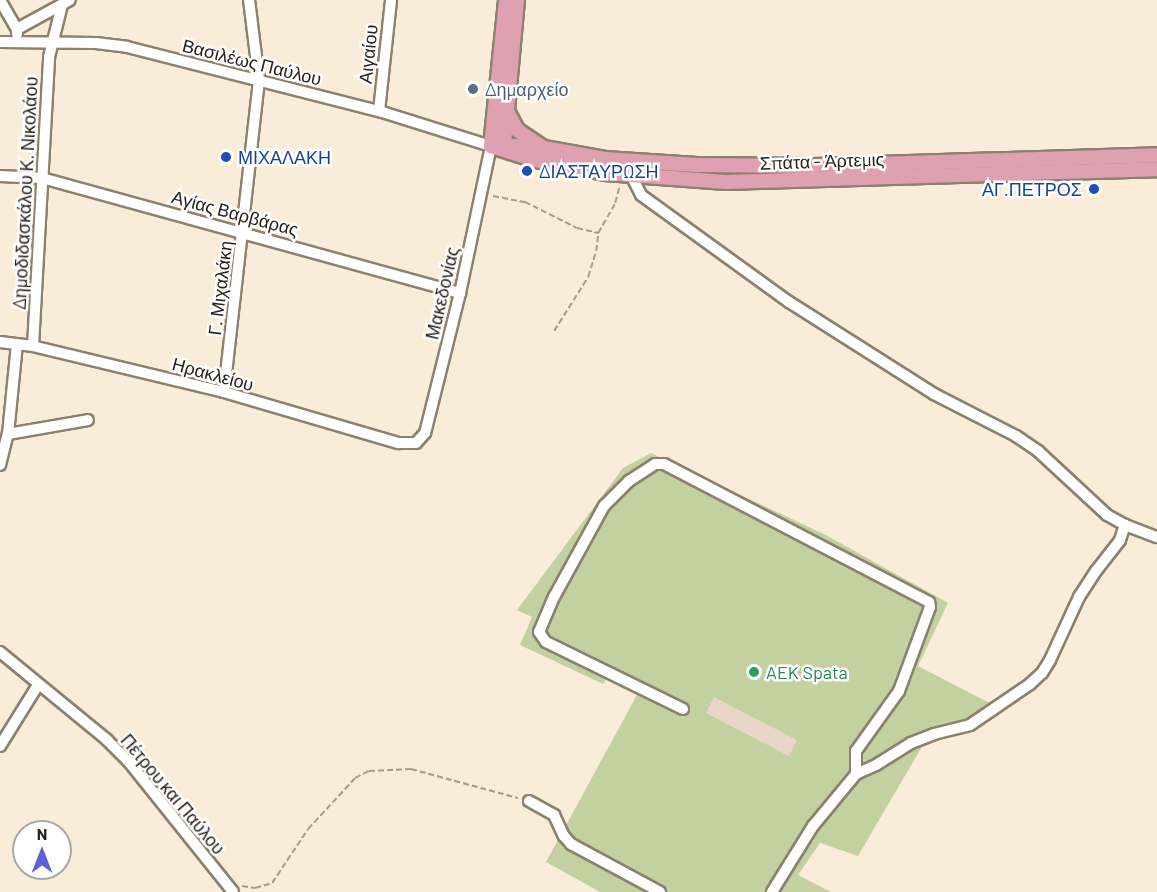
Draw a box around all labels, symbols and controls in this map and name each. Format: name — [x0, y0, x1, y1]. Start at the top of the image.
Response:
street label: Αιγαίου — [354, 23, 382, 85]
street label: Βασιλέως Παύλου — [180, 34, 324, 90]
street label: Δημοδιδασκάλου Κ. Νικολάου — [8, 76, 42, 310]
place label: Δημαρχείο — [485, 78, 568, 100]
marker: Δημαρχείο — [466, 82, 480, 96]
place label: ΜΙΧΑΛΑΚΗ — [238, 146, 331, 168]
street label: Σπάτα - Άρτεμις — [759, 148, 885, 174]
marker: ΜΙΧΑΛΑΚΗ — [219, 150, 233, 164]
place label: ΔΙΑΣΤΑΥΡΩΣΗ — [539, 160, 659, 182]
marker: ΔΙΑΣΤΑΥΡΩΣΗ — [520, 164, 534, 178]
place label: ΑΓ.ΠΕΤΡΟΣ — [982, 178, 1082, 200]
marker: ΑΓ.ΠΕΤΡΟΣ — [1087, 182, 1101, 196]
street label: Αγίας Βαρβάρας — [169, 186, 301, 240]
street label: Γ. Μιχαλάκη — [203, 240, 237, 336]
street label: Μακεδονίας — [421, 245, 463, 341]
street label: Ηρακλείου — [170, 353, 256, 395]
place label: AEK Spata — [766, 661, 848, 683]
marker: AEK Spata — [747, 665, 761, 679]
street label: Πέτρου και Παύλου — [116, 729, 230, 859]
north arrow — [12, 820, 72, 880]
text: N — [37, 824, 47, 843]

